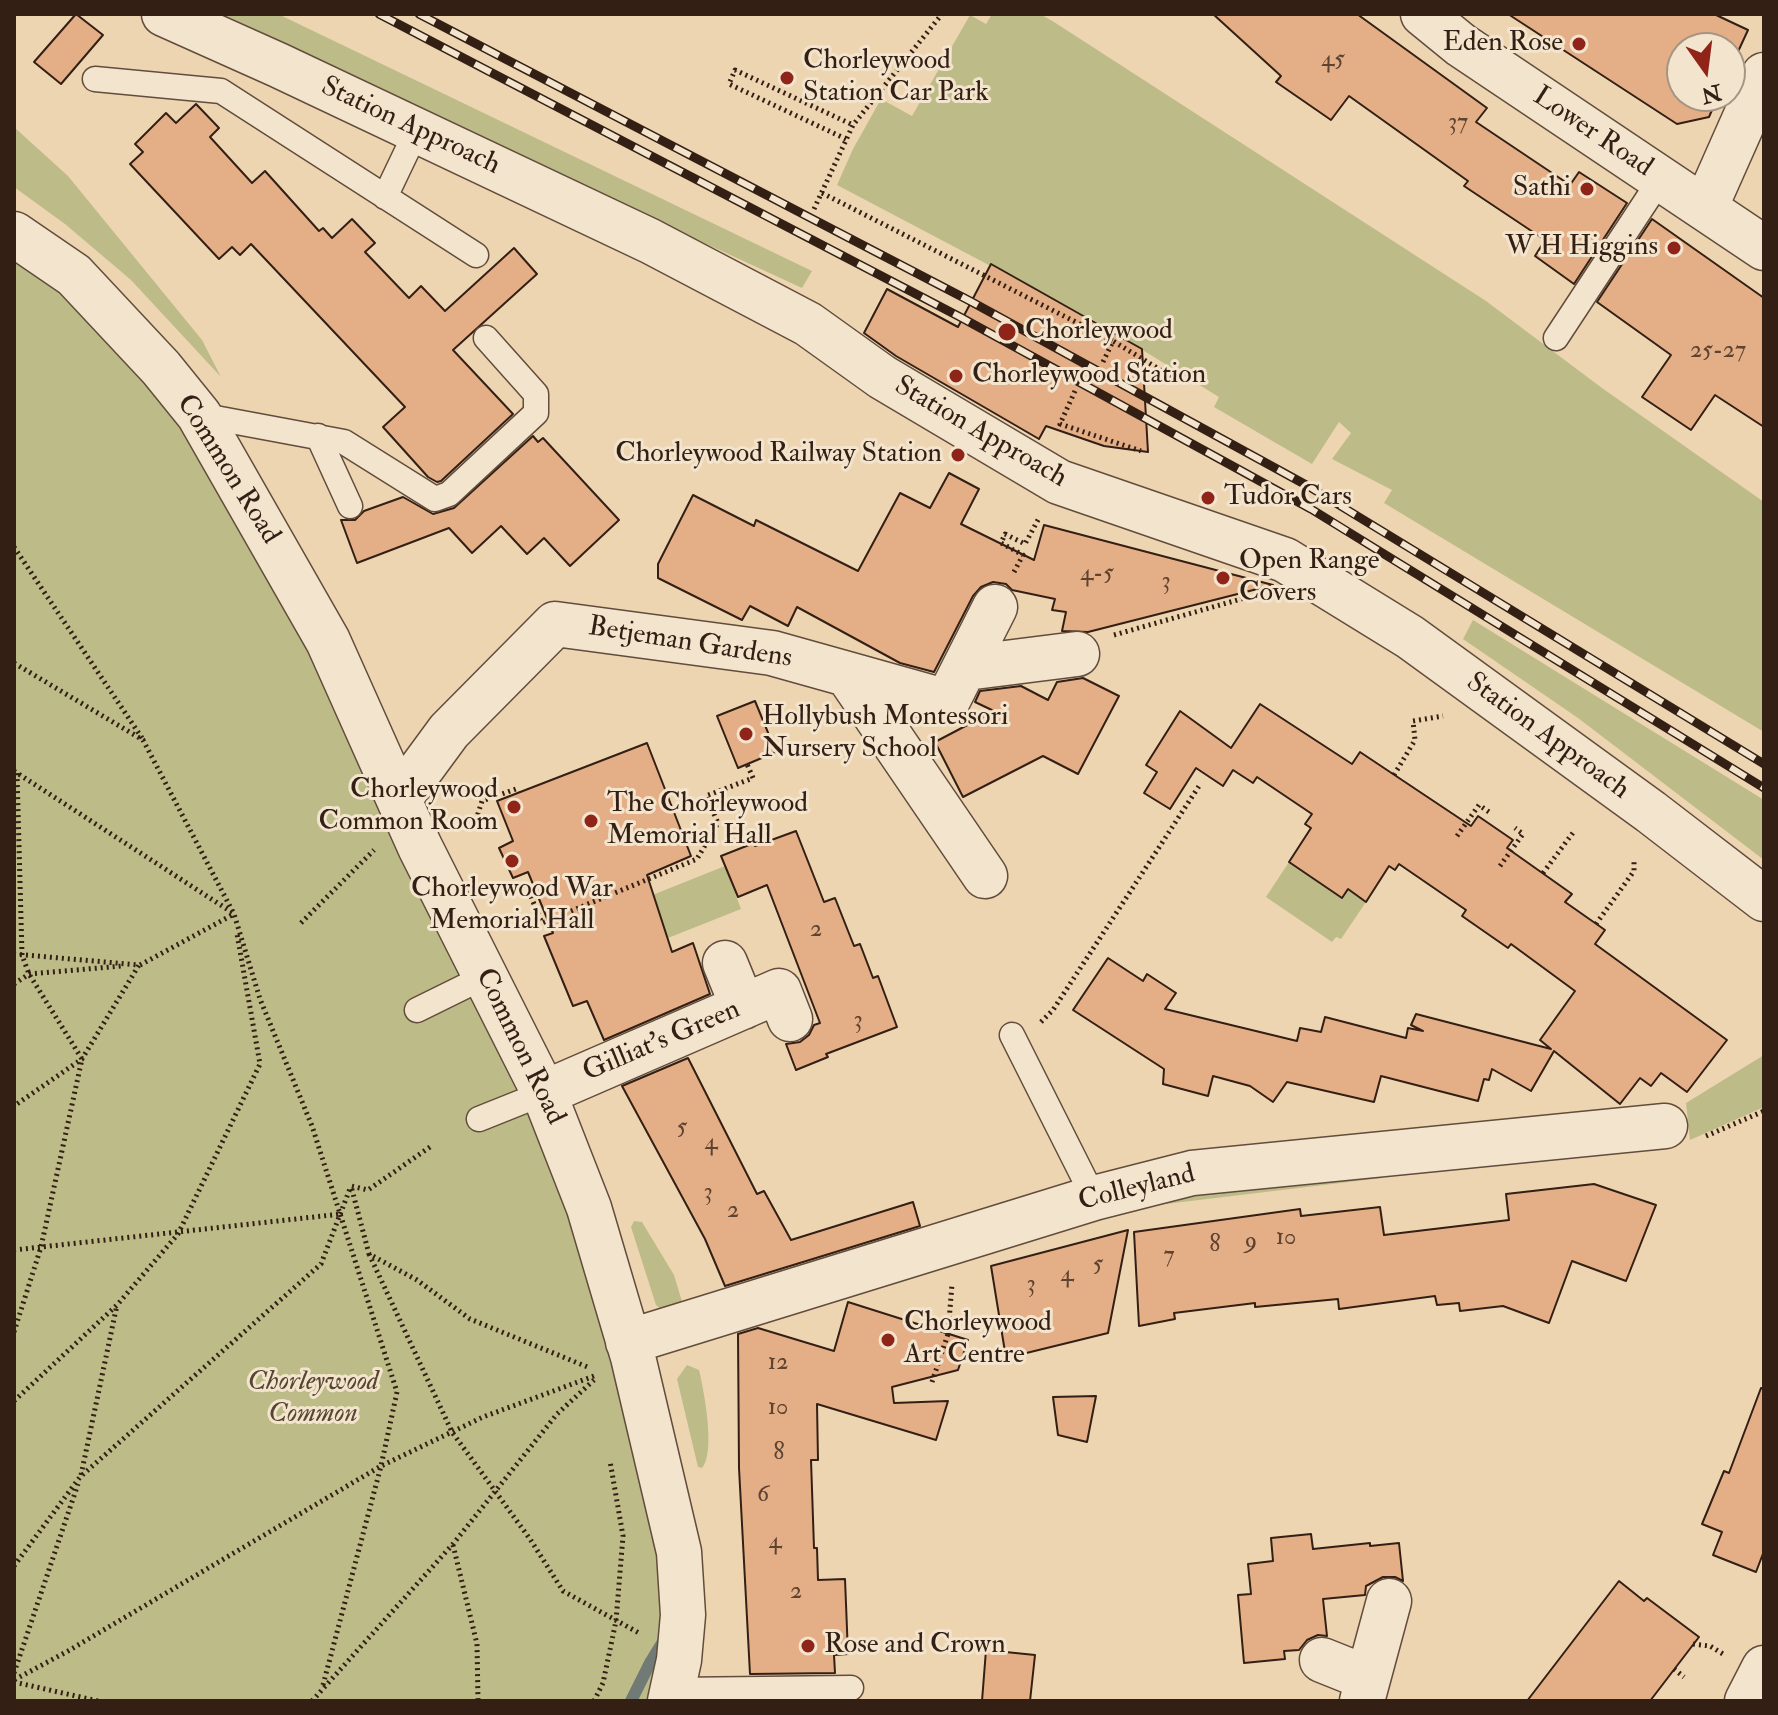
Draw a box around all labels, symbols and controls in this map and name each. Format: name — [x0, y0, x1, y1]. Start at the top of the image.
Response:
place label: Eden Rose — [1442, 27, 1563, 61]
north arrow — [1666, 32, 1746, 112]
marker: Eden Rose — [1570, 35, 1588, 53]
place label: Chorleywood Station Car Park — [803, 45, 989, 111]
house number: 45 — [1321, 47, 1345, 75]
marker: Chorleywood Station Car Park — [778, 69, 796, 87]
street label: Station Approach — [315, 71, 505, 183]
text: N — [1698, 77, 1724, 109]
street label: Lower Road — [1526, 81, 1658, 185]
house number: 37 — [1448, 110, 1468, 138]
place label: Sathi — [1513, 172, 1571, 206]
marker: Sathi — [1578, 180, 1596, 198]
place label: W H Higgins — [1505, 231, 1658, 265]
marker: W H Higgins — [1665, 239, 1683, 257]
place label: Chorleywood — [1025, 315, 1173, 349]
marker: Chorleywood — [996, 321, 1018, 343]
house number: 25-27 — [1690, 338, 1746, 366]
place label: Chorleywood Station — [972, 359, 1206, 393]
marker: Chorleywood Station — [947, 367, 965, 385]
street label: Station Approach — [888, 370, 1072, 496]
street label: Common Road — [168, 389, 286, 551]
place label: Chorleywood Railway Station — [615, 438, 942, 472]
marker: Chorleywood Railway Station — [949, 446, 967, 464]
place label: Tudor Cars — [1224, 481, 1352, 515]
marker: Tudor Cars — [1199, 489, 1217, 507]
place label: Open Range Covers — [1239, 545, 1379, 611]
house number: 4-5 — [1080, 561, 1114, 589]
house number: 3 — [1161, 569, 1171, 597]
marker: Open Range Covers — [1214, 569, 1232, 587]
street label: Betjeman Gardens — [586, 611, 794, 677]
street label: Station Approach — [1459, 666, 1635, 808]
place label: Hollybush Montessori Nursery School — [762, 701, 1008, 767]
marker: Hollybush Montessori Nursery School — [737, 725, 755, 743]
place label: Chorleywood Common Room — [318, 774, 498, 840]
place label: The Chorleywood Memorial Hall — [607, 788, 808, 854]
marker: Chorleywood Common Room — [505, 798, 523, 816]
marker: The Chorleywood Memorial Hall — [582, 812, 600, 830]
marker: Chorleywood War Memorial Hall — [503, 852, 521, 870]
place label: Chorleywood War Memorial Hall — [411, 873, 613, 939]
house number: 2 — [810, 917, 822, 945]
street label: Common Road — [467, 963, 571, 1131]
street label: Gilliat's Green — [578, 994, 746, 1090]
house number: 3 — [853, 1008, 863, 1036]
house number: 5 — [677, 1115, 687, 1143]
house number: 4 — [705, 1130, 717, 1158]
street label: Colleyland — [1075, 1158, 1199, 1220]
house number: 3 — [703, 1180, 713, 1208]
house number: 2 — [727, 1198, 739, 1226]
house number: 10 — [1276, 1225, 1296, 1253]
house number: 9 — [1245, 1229, 1257, 1257]
house number: 8 — [1209, 1232, 1221, 1260]
house number: 7 — [1163, 1243, 1175, 1271]
house number: 5 — [1093, 1252, 1103, 1280]
house number: 4 — [1061, 1262, 1073, 1290]
house number: 3 — [1026, 1272, 1036, 1300]
place label: Chorleywood Art Centre — [904, 1307, 1052, 1373]
marker: Chorleywood Art Centre — [879, 1331, 897, 1349]
house number: 12 — [768, 1350, 788, 1378]
park label: Chorleywood Common — [247, 1366, 379, 1432]
house number: 10 — [768, 1395, 788, 1423]
house number: 8 — [773, 1440, 785, 1468]
house number: 6 — [757, 1482, 769, 1510]
house number: 4 — [769, 1529, 781, 1557]
house number: 2 — [790, 1579, 802, 1607]
place label: Rose and Crown — [824, 1629, 1006, 1663]
marker: Rose and Crown — [799, 1637, 817, 1655]

